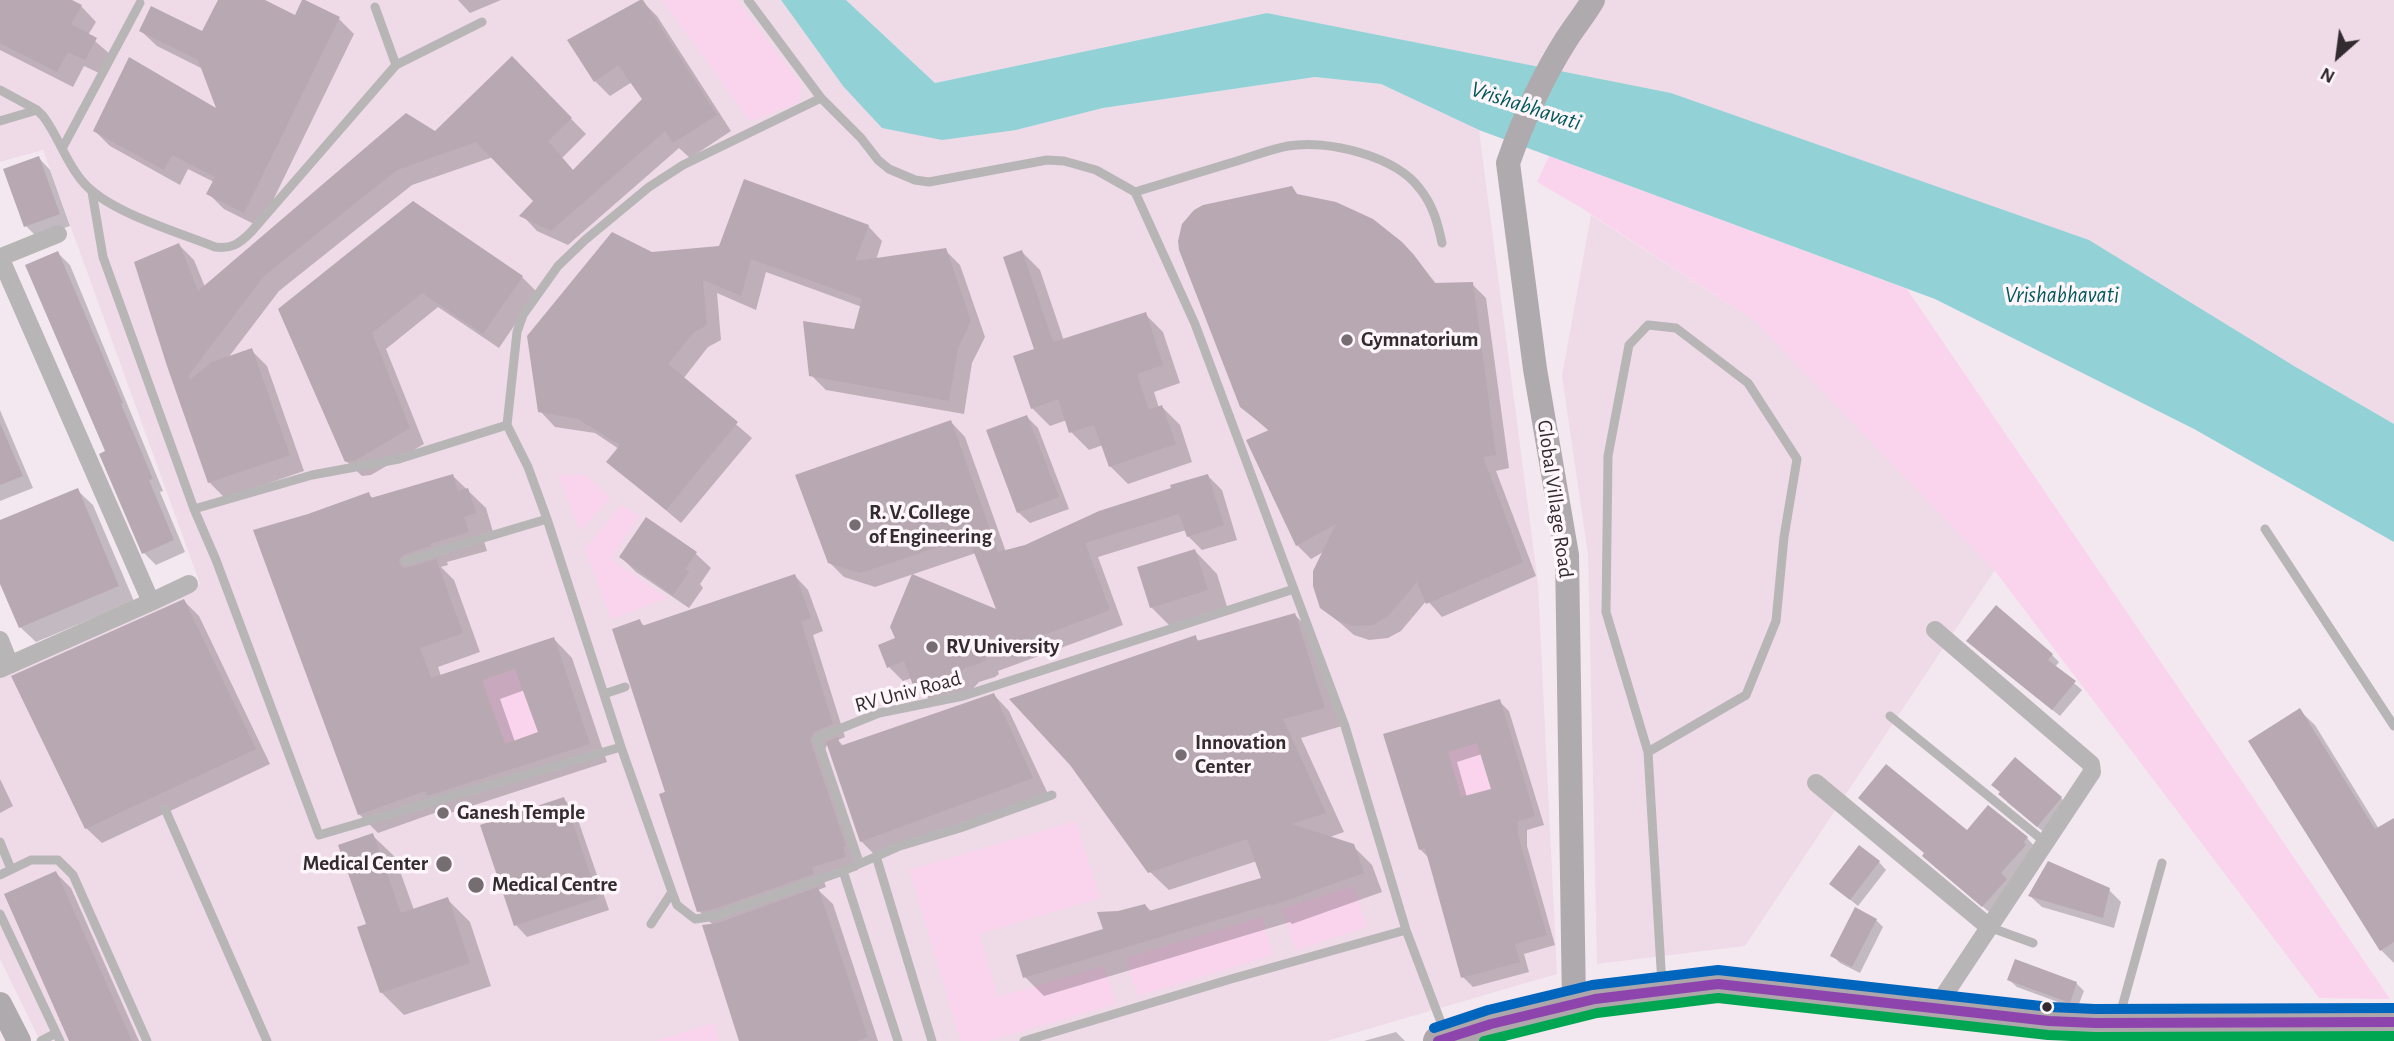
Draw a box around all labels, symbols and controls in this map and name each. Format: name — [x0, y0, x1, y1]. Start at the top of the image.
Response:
north arrow — [2303, 21, 2373, 91]
text: N — [2318, 63, 2338, 86]
water label: Vrishabhavati — [1467, 75, 1585, 137]
water label: Vrishabhavati — [2005, 281, 2119, 309]
place label: Gymnatorium — [1361, 327, 1478, 353]
marker: Gymnatorium — [1339, 332, 1355, 348]
street label: Global Village Road — [1531, 418, 1579, 580]
place label: R. V. College of Engineering — [869, 500, 992, 550]
marker: R. V. College of Engineering — [847, 517, 863, 533]
place label: RV University — [946, 634, 1059, 660]
marker: RV University — [924, 639, 940, 655]
street label: RV Univ Road — [852, 666, 964, 718]
place label: Innovation Center — [1195, 730, 1286, 780]
marker: Innovation Center — [1173, 747, 1189, 763]
place label: Ganesh Temple — [457, 800, 585, 826]
marker: Ganesh Temple — [435, 805, 451, 821]
place label: Medical Center — [303, 851, 428, 877]
marker: Medical Center — [434, 854, 454, 874]
place label: Medical Centre — [492, 872, 617, 898]
marker: Medical Centre — [466, 875, 486, 895]
unlabelled marker — [2040, 1000, 2054, 1014]

